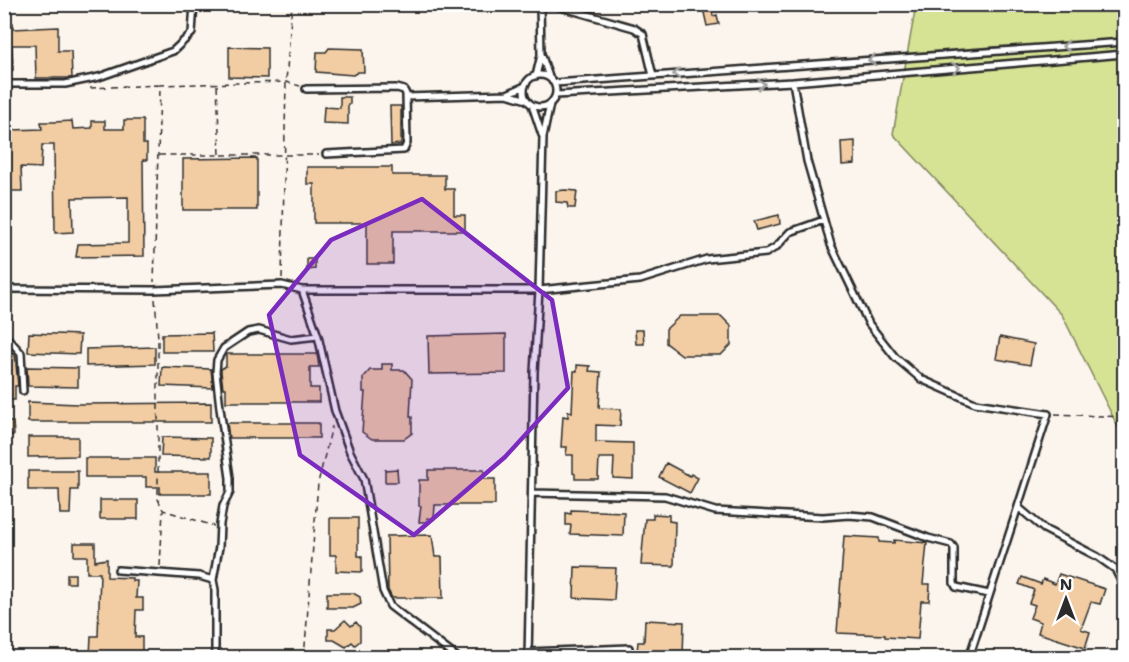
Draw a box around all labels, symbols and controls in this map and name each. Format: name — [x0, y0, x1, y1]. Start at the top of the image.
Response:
one-way arrow — [1062, 39, 1071, 52]
one-way arrow — [867, 53, 876, 66]
one-way arrow — [951, 62, 960, 75]
one-way arrow — [673, 67, 682, 80]
one-way arrow — [757, 78, 766, 91]
north arrow — [1036, 569, 1096, 629]
text: N — [1060, 574, 1072, 595]

